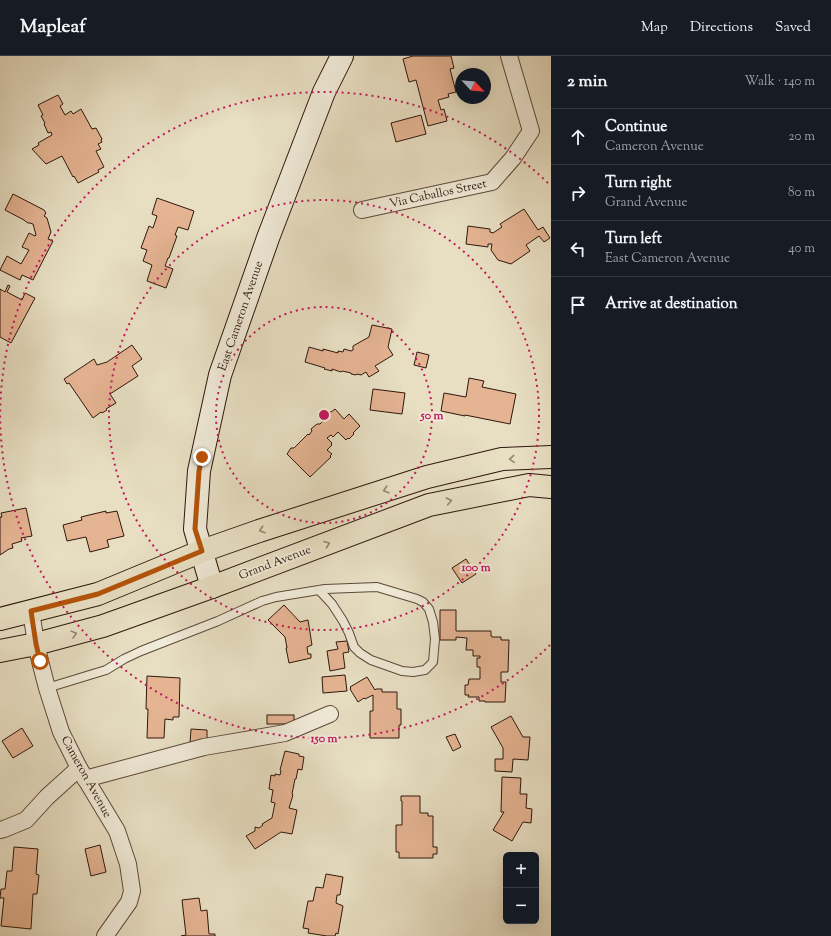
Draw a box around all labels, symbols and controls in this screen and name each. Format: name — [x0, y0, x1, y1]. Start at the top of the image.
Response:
text: Mapleaf — [20, 14, 86, 41]
text: Map — [641, 18, 668, 38]
text: Directions — [690, 18, 753, 38]
text: Saved — [775, 18, 811, 38]
north arrow — [455, 68, 491, 104]
text: 2 min — [567, 70, 608, 94]
text: Walk · 140 m — [744, 73, 815, 91]
text: Continue — [605, 117, 667, 138]
icon: ahead — [567, 126, 589, 148]
text: 20 m — [789, 128, 815, 146]
text: Cameron Avenue — [605, 138, 704, 156]
text: Turn right — [605, 173, 671, 194]
street label: Via Caballos Street — [388, 175, 488, 213]
icon: right — [567, 182, 589, 204]
text: 80 m — [788, 184, 815, 202]
text: Grand Avenue — [605, 194, 688, 212]
text: Turn left — [605, 229, 662, 250]
icon: left — [567, 238, 589, 260]
text: 40 m — [788, 240, 815, 258]
text: East Cameron Avenue — [605, 250, 730, 268]
street label: East Cameron Avenue — [214, 258, 268, 373]
icon: arrive — [567, 294, 589, 316]
text: Arrive at destination — [605, 294, 738, 315]
text: 50 m — [420, 407, 444, 425]
centre of rings — [317, 408, 331, 422]
route end — [193, 448, 211, 466]
one-way arrow — [509, 455, 515, 463]
one-way arrow — [383, 485, 390, 494]
one-way arrow — [446, 497, 452, 505]
one-way arrow — [259, 525, 266, 534]
one-way arrow — [323, 540, 330, 548]
street label: Grand Avenue — [236, 541, 314, 585]
text: 100 m — [460, 559, 491, 577]
one-way arrow — [70, 630, 77, 639]
route start — [31, 652, 49, 670]
text: 150 m — [309, 730, 338, 748]
street label: Cameron Avenue — [56, 733, 116, 822]
map controls — [503, 852, 539, 924]
button: + — [503, 852, 539, 888]
button: − — [503, 888, 539, 924]

